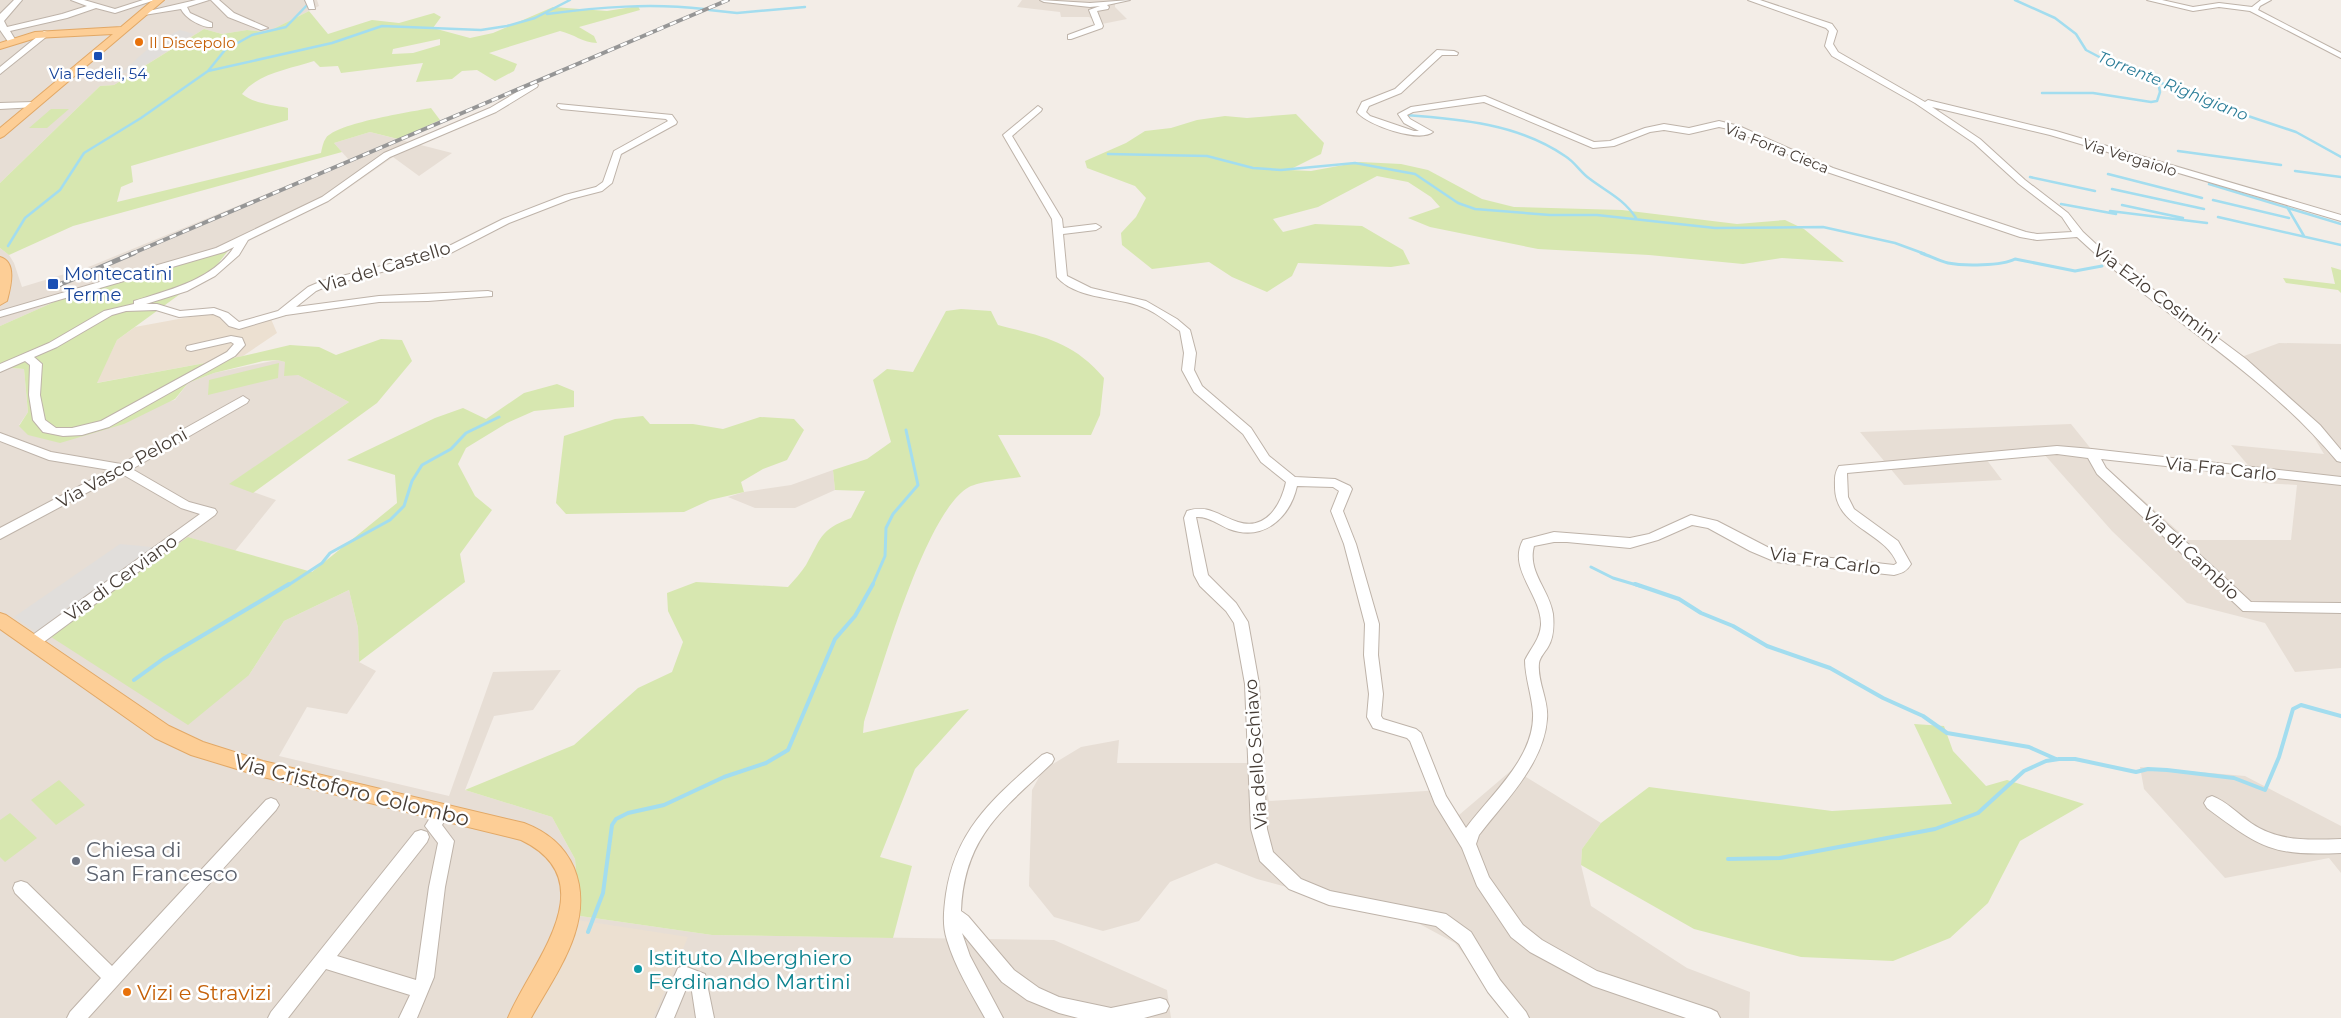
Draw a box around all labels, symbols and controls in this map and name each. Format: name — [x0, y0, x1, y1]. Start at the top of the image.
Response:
place label: Il Discepolo — [149, 33, 236, 52]
marker: Il Discepolo — [133, 36, 145, 48]
water label: Torrente Righigiano — [2095, 47, 2251, 125]
marker: Via Fedeli, 54 — [92, 50, 104, 62]
place label: Via Fedeli, 54 — [49, 64, 147, 83]
street label: Via Forra Cieca — [1722, 118, 1832, 178]
street label: Via Vergaiolo — [2081, 134, 2179, 180]
street label: Via del Castello — [317, 237, 453, 297]
street label: Via Ezio Cosimini — [2088, 239, 2224, 349]
place label: Montecatini Terme — [64, 263, 172, 306]
marker: Montecatini Terme — [46, 277, 60, 291]
street label: Via Vasco Peloni — [53, 423, 191, 513]
street label: Via Fra Carlo — [2164, 452, 2278, 486]
street label: Via di Cambio — [2138, 503, 2244, 605]
street label: Via di Cerviano — [61, 530, 181, 626]
street label: Via Fra Carlo — [1768, 542, 1882, 580]
street label: Via dello Schiavo — [1240, 678, 1272, 830]
street label: Via Cristoforo Colombo — [232, 749, 472, 831]
place label: Chiesa di San Francesco — [86, 837, 238, 886]
marker: Chiesa di San Francesco — [70, 855, 82, 867]
place label: Istituto Alberghiero Ferdinando Martini — [648, 945, 852, 994]
marker: Istituto Alberghiero Ferdinando Martini — [632, 963, 644, 975]
place label: Vizi e Stravizi — [137, 980, 272, 1005]
marker: Vizi e Stravizi — [121, 986, 133, 998]

